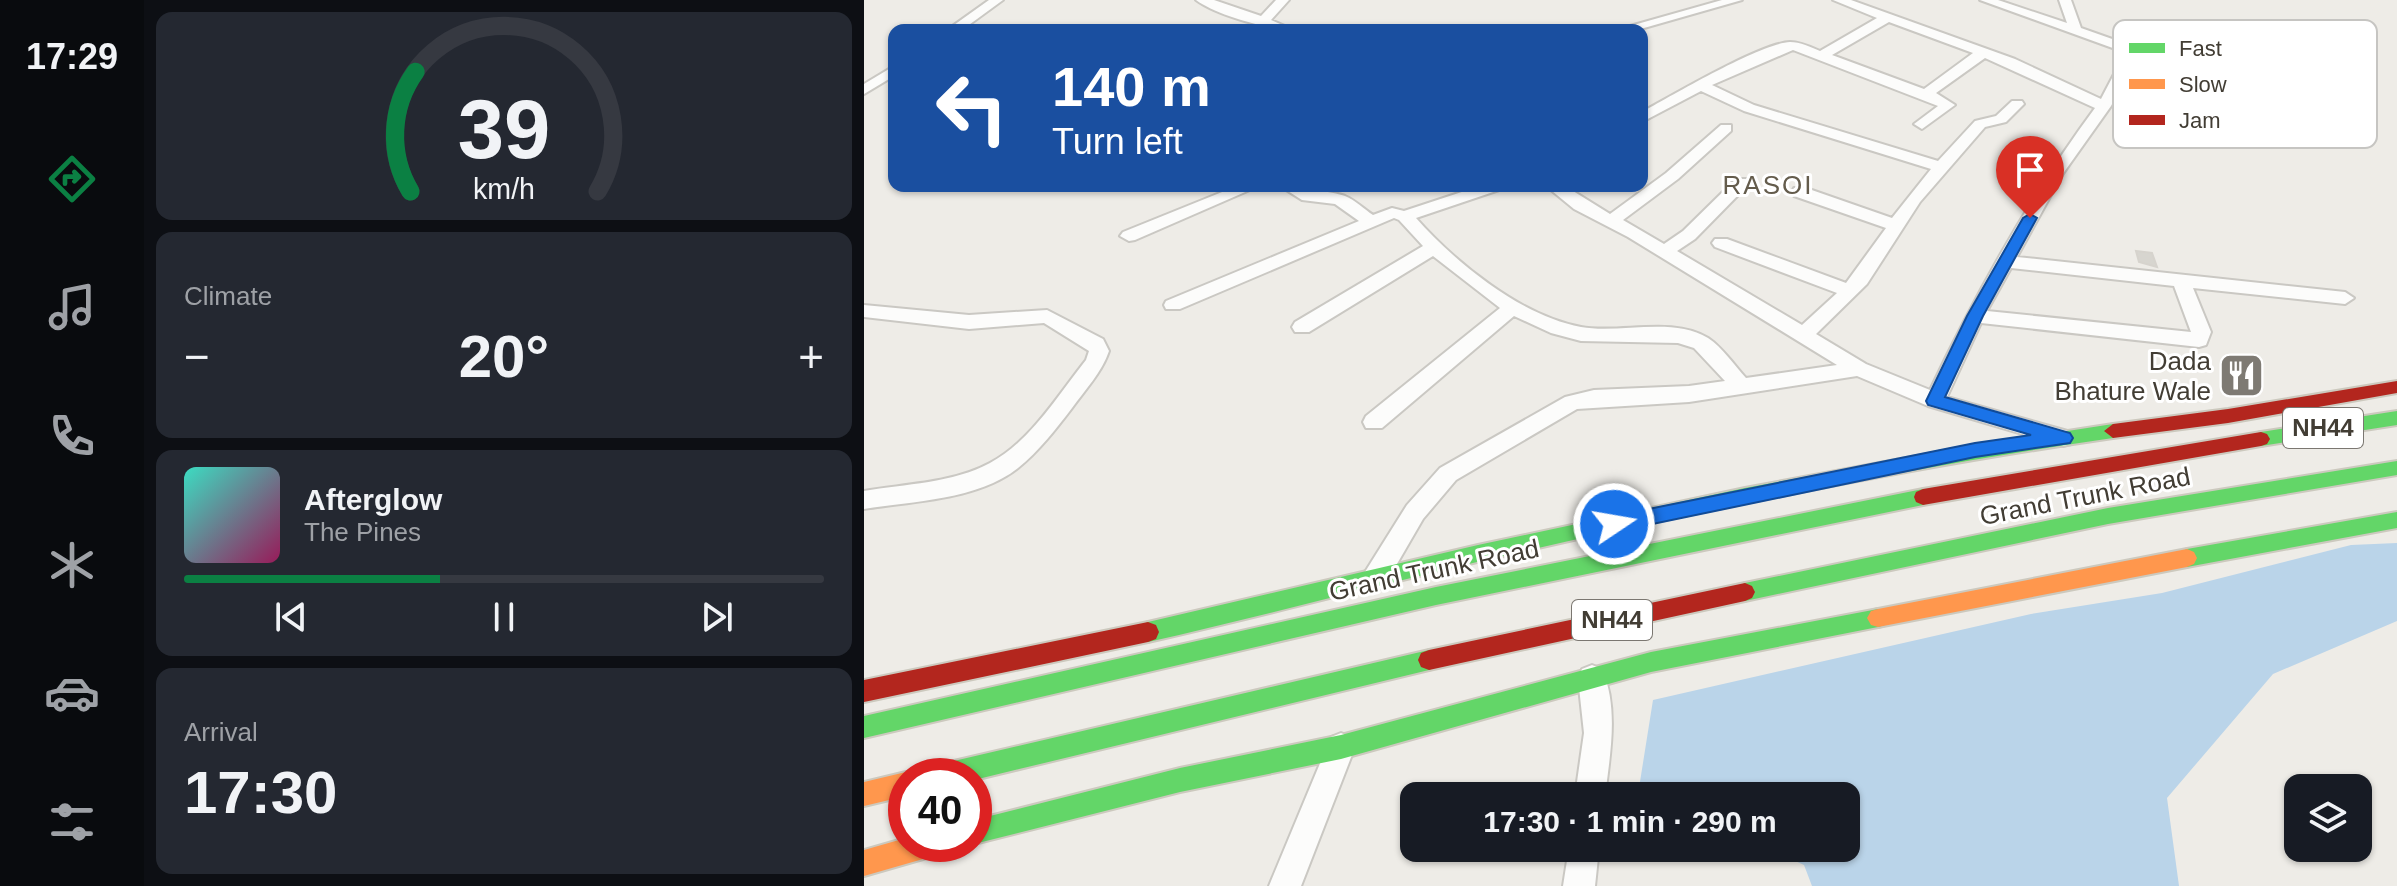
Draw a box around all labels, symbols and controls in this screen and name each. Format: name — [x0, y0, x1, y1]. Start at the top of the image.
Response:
legend — [2113, 20, 2377, 148]
text: 17:29 — [26, 36, 118, 77]
text: Fast — [2179, 36, 2222, 61]
text: 140 m — [1052, 55, 1211, 118]
icon: left — [920, 56, 1024, 160]
text: Slow — [2179, 72, 2227, 97]
text: 39 — [458, 83, 550, 176]
text: Jam — [2179, 108, 2221, 133]
text: Turn left — [1052, 121, 1183, 162]
pin — [1996, 136, 2064, 218]
icon: arrive — [2008, 148, 2052, 192]
icon: directions — [44, 151, 100, 207]
district label: RASOI — [1723, 170, 1813, 200]
text: km/h — [473, 173, 535, 205]
icon: music — [44, 279, 100, 335]
text: Climate — [184, 281, 272, 311]
text: 20° — [459, 323, 549, 390]
text: − — [184, 332, 210, 381]
text: + — [798, 332, 824, 381]
place label: Dada Bhature Wale — [2054, 346, 2212, 406]
restaurant icon: Dada Bhature Wale — [2218, 352, 2266, 400]
icon: phone — [44, 408, 100, 464]
road number: NH44 — [2283, 408, 2363, 448]
street label: Grand Trunk Road — [1977, 461, 2193, 531]
position arrow — [1572, 482, 1656, 566]
text: Afterglow — [304, 483, 442, 516]
text: The Pines — [304, 517, 421, 547]
street label: Grand Trunk Road — [1326, 533, 1542, 607]
icon: climate — [44, 537, 100, 593]
icon: previous — [269, 595, 313, 639]
icon: pause — [482, 595, 526, 639]
icon: next — [695, 595, 739, 639]
road number: NH44 — [1572, 600, 1652, 640]
icon: car — [44, 665, 100, 721]
text: Arrival — [184, 717, 258, 747]
speed limit sign: 40 — [888, 758, 992, 862]
text: 17:30 — [184, 759, 337, 826]
map controls — [2284, 774, 2372, 862]
button: layers — [2284, 774, 2372, 862]
icon: filters — [44, 794, 100, 850]
text: 17:30 · 1 min · 290 m — [1483, 805, 1777, 838]

